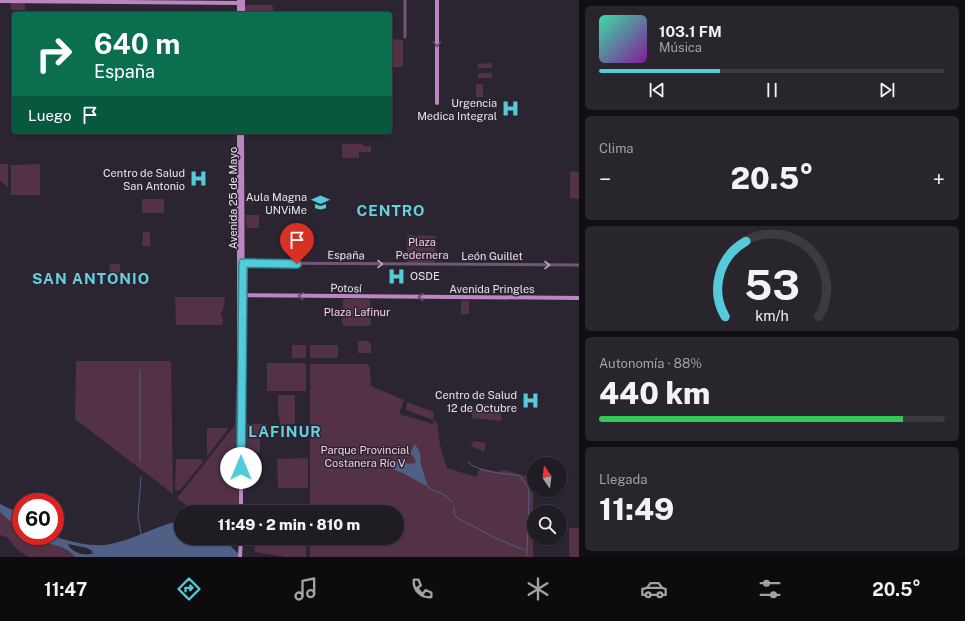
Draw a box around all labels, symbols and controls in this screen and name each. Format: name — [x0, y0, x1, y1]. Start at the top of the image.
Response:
text: 103.1 FM — [659, 23, 722, 40]
text: 640 m — [94, 27, 180, 60]
icon: right — [28, 28, 80, 80]
text: Música — [659, 40, 702, 55]
one-way arrow — [433, 41, 441, 47]
text: España — [94, 61, 155, 82]
icon: previous — [646, 79, 668, 101]
icon: pause — [761, 79, 783, 101]
icon: next — [876, 79, 898, 101]
place label: Urgencia Medica Integral — [417, 97, 497, 122]
hospital icon: Urgencia Medica Integral — [500, 99, 520, 119]
icon: arrive — [79, 104, 101, 126]
text: Luego — [28, 107, 71, 124]
text: Clima — [599, 141, 634, 156]
street label: Avenida 25 de Mayo — [227, 147, 239, 249]
text: 20.5° — [730, 160, 814, 196]
text: − — [599, 166, 611, 192]
text: + — [933, 166, 945, 192]
place label: Centro de Salud San Antonio — [103, 167, 185, 192]
hospital icon: Centro de Salud San Antonio — [188, 169, 208, 189]
place label: Aula Magna UNViMe — [246, 191, 307, 216]
school or university icon: Aula Magna UNViMe — [310, 193, 330, 213]
district label: CENTRO — [357, 202, 425, 219]
pin — [280, 223, 314, 264]
icon: arrive — [286, 229, 308, 251]
park label: Plaza Pedernera — [396, 236, 449, 261]
street label: España — [327, 249, 365, 261]
street label: León Guillet — [461, 250, 523, 262]
text: 53 — [744, 259, 800, 308]
one-way arrow — [377, 260, 383, 268]
one-way arrow — [544, 261, 550, 269]
hospital icon: OSDE — [387, 266, 407, 286]
district label: SAN ANTONIO — [32, 270, 150, 287]
place label: OSDE — [410, 270, 440, 282]
street label: Potosí — [330, 282, 362, 294]
street label: Avenida Pringles — [449, 283, 535, 295]
one-way arrow — [298, 292, 304, 300]
one-way arrow — [418, 293, 424, 301]
park label: Plaza Lafinur — [324, 306, 390, 318]
text: km/h — [755, 306, 789, 323]
text: Autonomía · 88% — [599, 356, 702, 371]
text: 440 km — [599, 375, 710, 411]
place label: Centro de Salud 12 de Octubre — [435, 389, 517, 414]
hospital icon: Centro de Salud 12 de Octubre — [520, 391, 540, 411]
district label: LAFINUR — [248, 423, 322, 440]
park label: Parque Provincial Costanera Río V — [320, 444, 410, 469]
position arrow — [220, 447, 262, 489]
north arrow — [527, 457, 567, 497]
map controls — [527, 457, 567, 545]
text: Llegada — [599, 472, 647, 487]
text: 11:49 — [599, 491, 674, 527]
speed limit sign: 60 — [12, 493, 64, 545]
button: search — [527, 505, 567, 545]
text: 11:49 · 2 min · 810 m — [218, 516, 360, 533]
icon: directions — [175, 575, 203, 603]
icon: music — [292, 575, 320, 603]
icon: phone — [408, 575, 436, 603]
icon: climate — [524, 575, 552, 603]
icon: car — [640, 575, 668, 603]
icon: filters — [756, 575, 784, 603]
text: 11:47 — [44, 579, 87, 600]
text: 20.5° — [872, 579, 921, 600]

